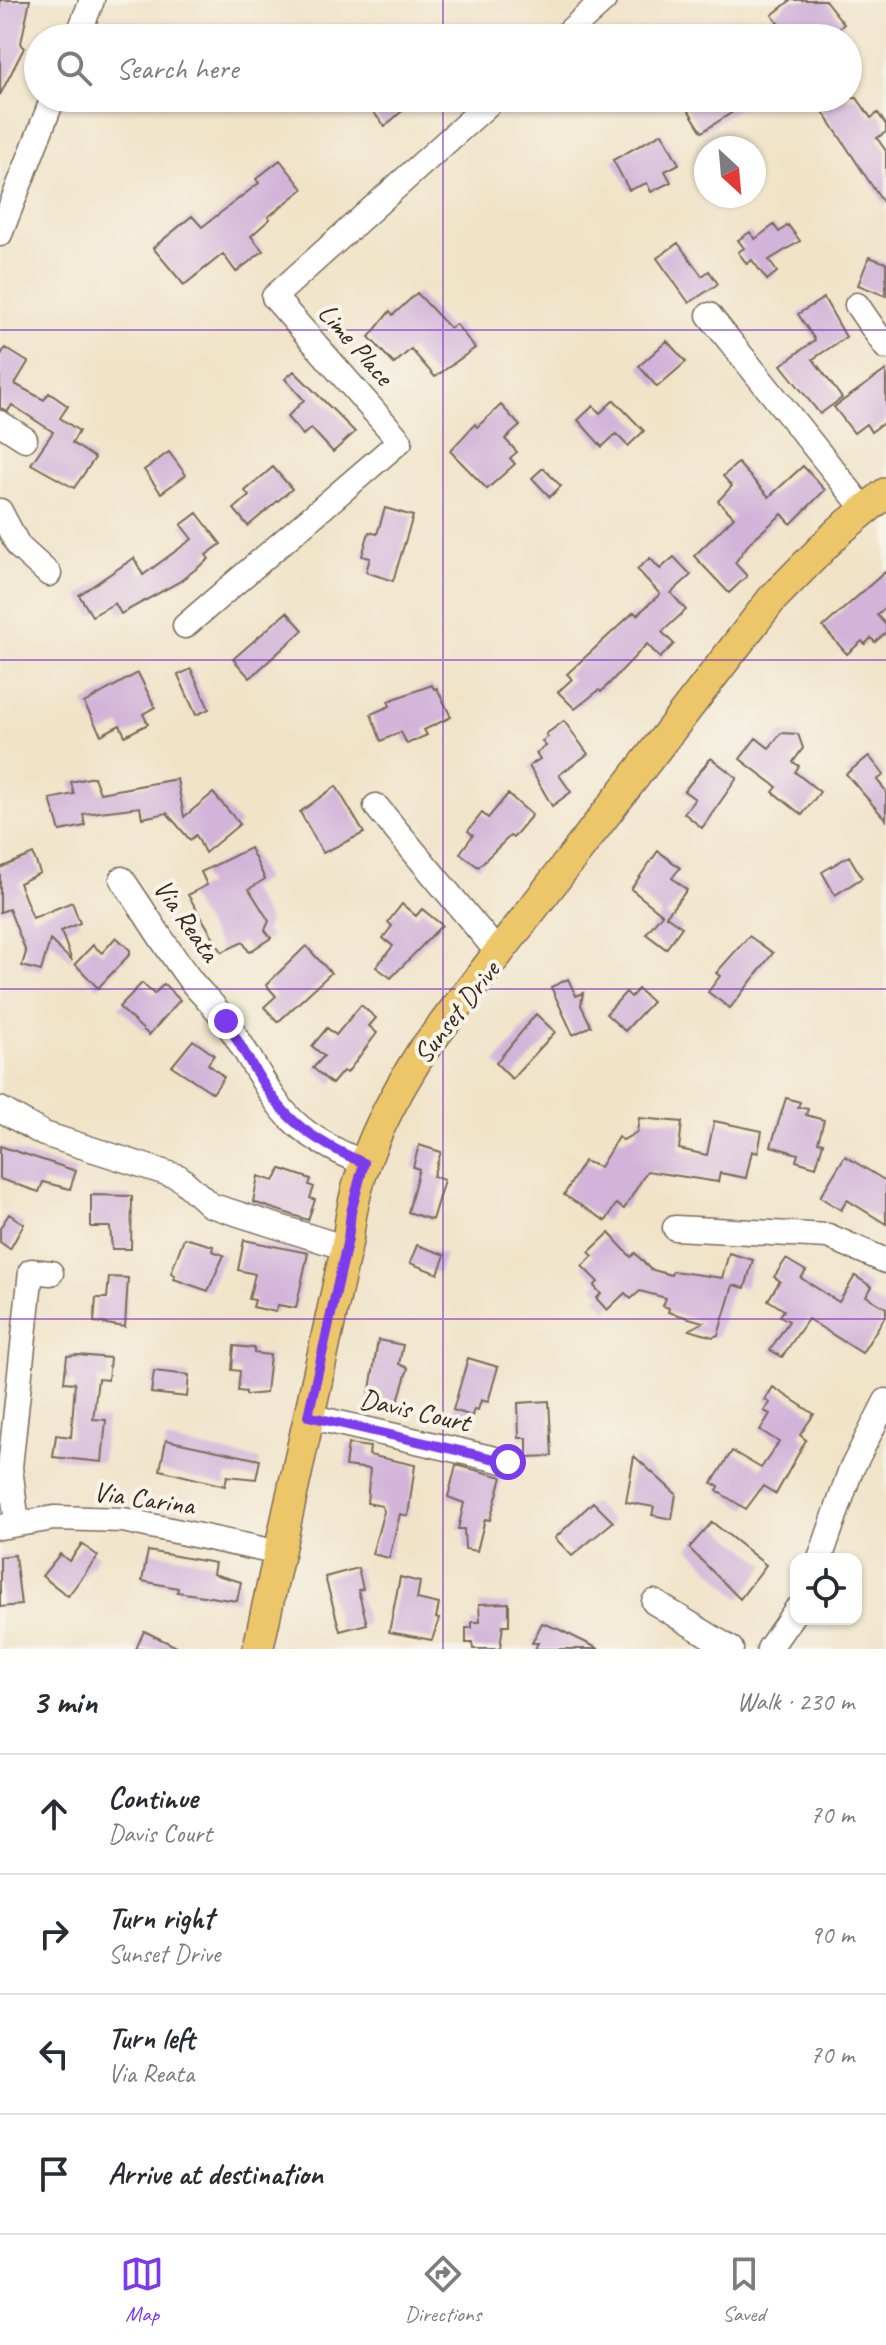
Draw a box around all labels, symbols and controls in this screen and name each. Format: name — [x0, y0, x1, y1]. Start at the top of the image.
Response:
search box — [24, 24, 862, 112]
icon: search — [52, 46, 96, 90]
text: Search here — [116, 49, 238, 87]
north arrow — [694, 136, 766, 208]
street label: Lime Place — [311, 296, 403, 394]
street label: Via Reata — [146, 872, 229, 969]
street label: Sunset Drive — [405, 952, 508, 1070]
route end — [208, 1003, 244, 1039]
street label: Davis Court — [357, 1380, 476, 1440]
route start — [490, 1444, 526, 1480]
street label: Via Carina — [91, 1474, 198, 1523]
map controls — [790, 1553, 862, 1625]
button: locate — [790, 1553, 862, 1625]
text: 3 min — [32, 1680, 97, 1723]
text: Walk · 230 m — [737, 1685, 854, 1718]
text: Continue — [108, 1779, 198, 1817]
icon: ahead — [32, 1792, 76, 1836]
text: 70 m — [810, 1798, 854, 1831]
text: Davis Court — [108, 1817, 212, 1850]
text: Turn right — [108, 1899, 213, 1937]
icon: right — [32, 1912, 76, 1956]
text: 90 m — [810, 1918, 854, 1951]
text: Sunset Drive — [108, 1937, 220, 1970]
text: Turn left — [108, 2019, 195, 2057]
icon: left — [32, 2032, 76, 2076]
text: 70 m — [810, 2038, 854, 2071]
text: Via Reata — [108, 2057, 194, 2090]
icon: arrive — [32, 2152, 76, 2196]
text: Arrive at destination — [108, 2155, 323, 2193]
tab: Map — [120, 2252, 164, 2328]
tab: Directions — [405, 2252, 481, 2328]
tab: Saved — [722, 2252, 766, 2328]

